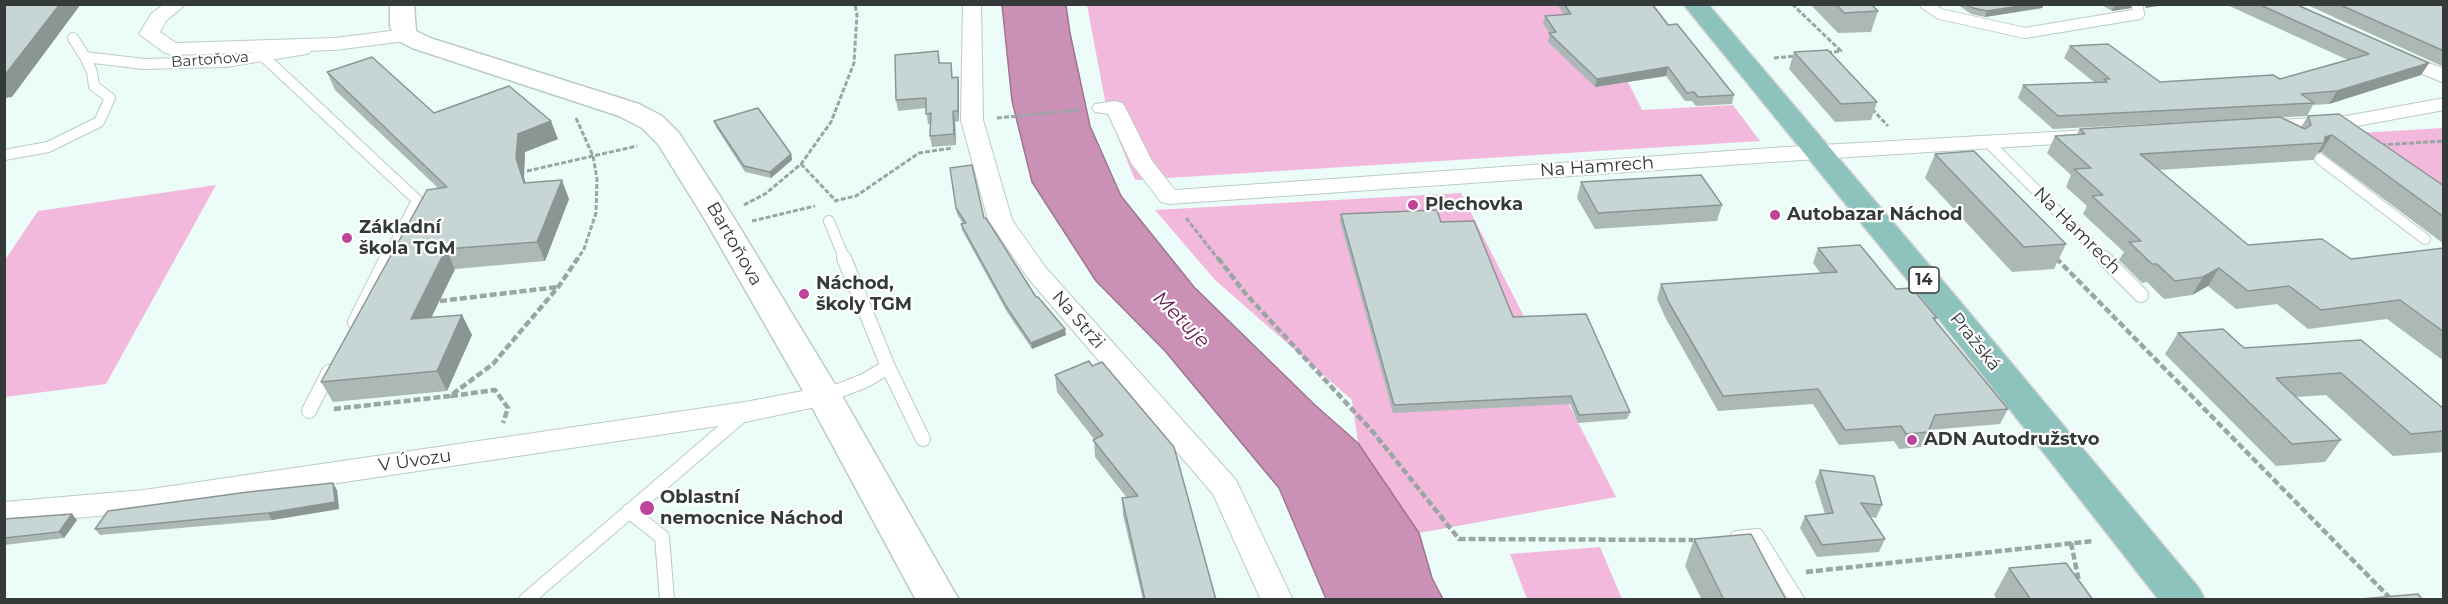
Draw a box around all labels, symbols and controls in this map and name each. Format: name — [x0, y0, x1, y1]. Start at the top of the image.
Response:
street label: Bartoňova — [171, 48, 249, 72]
street label: Na Hamrech — [1539, 152, 1655, 182]
street label: Na Hamrech — [2029, 183, 2125, 279]
place label: Plechovka — [1425, 194, 1523, 216]
street label: Bartoňova — [701, 198, 767, 290]
marker: Plechovka — [1406, 198, 1420, 212]
place label: Autobazar Náchod — [1787, 204, 1962, 226]
marker: Autobazar Náchod — [1768, 208, 1782, 222]
place label: Základní škola TGM — [359, 217, 455, 260]
marker: Základní škola TGM — [340, 231, 354, 245]
road number: 14 — [1909, 267, 1939, 293]
place label: Náchod, školy TGM — [816, 273, 912, 316]
marker: Náchod, školy TGM — [797, 287, 811, 301]
street label: Na Strži — [1047, 287, 1109, 353]
water label: Metuje — [1148, 287, 1214, 353]
street label: Pražská — [1945, 308, 2005, 376]
place label: ADN Autodružstvo — [1924, 429, 2099, 451]
marker: ADN Autodružstvo — [1905, 433, 1919, 447]
street label: V Úvozu — [377, 445, 453, 477]
place label: Oblastní nemocnice Náchod — [660, 487, 843, 530]
marker: Oblastní nemocnice Náchod — [638, 499, 656, 517]

